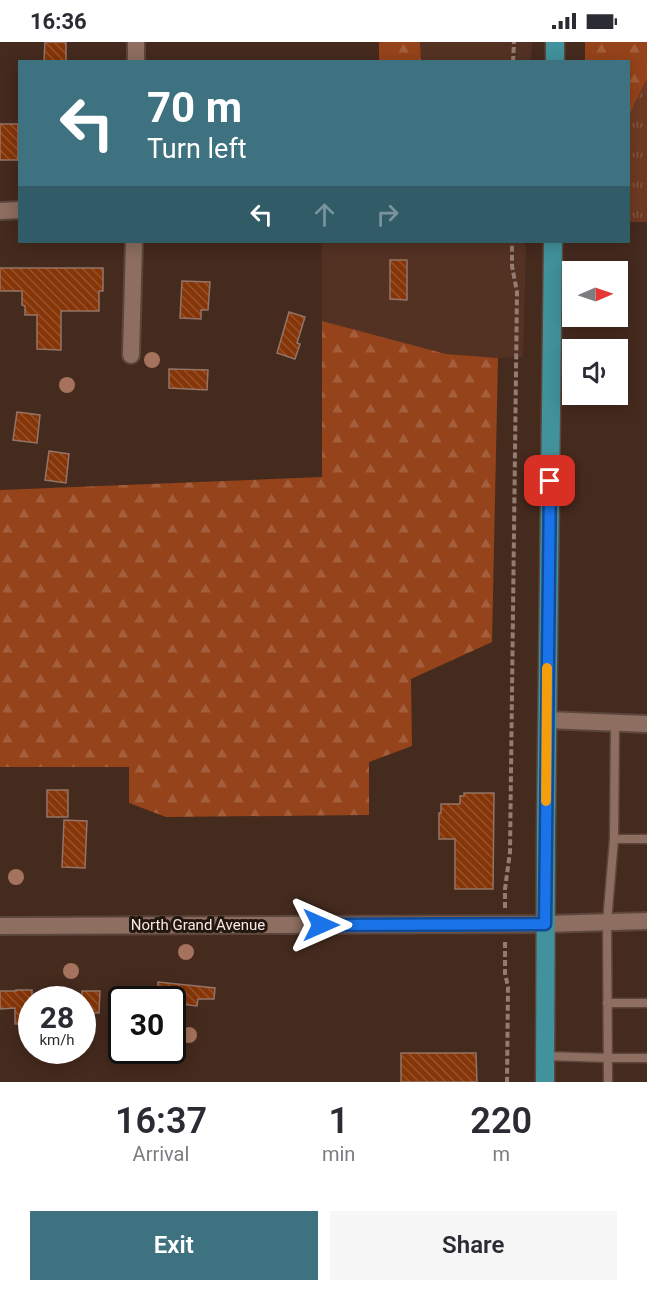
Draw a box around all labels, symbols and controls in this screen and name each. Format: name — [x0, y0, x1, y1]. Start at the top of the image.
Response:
text: 16:36 — [30, 9, 87, 34]
text: 70 m — [147, 83, 242, 132]
icon: left — [48, 84, 126, 162]
text: Turn left — [147, 133, 247, 165]
icon: left — [245, 198, 278, 231]
icon: ahead — [308, 198, 341, 231]
icon: right — [371, 198, 404, 231]
north arrow — [562, 261, 628, 327]
map controls — [562, 261, 628, 405]
button: sound — [562, 339, 628, 405]
pin — [524, 455, 575, 506]
icon: arrive — [533, 464, 566, 497]
position arrow — [289, 893, 353, 957]
street label: North Grand Avenue — [131, 916, 265, 934]
speed limit sign: 30 — [108, 986, 186, 1064]
text: 28 — [40, 1000, 74, 1035]
text: km/h — [39, 1031, 75, 1049]
text: 16:37 — [115, 1100, 207, 1142]
text: 1 — [328, 1100, 349, 1142]
text: 220 — [470, 1100, 532, 1142]
text: Arrival — [133, 1142, 189, 1166]
text: min — [322, 1142, 355, 1166]
text: m — [492, 1142, 510, 1166]
button: Exit — [30, 1211, 318, 1280]
button: Share — [330, 1211, 617, 1280]

